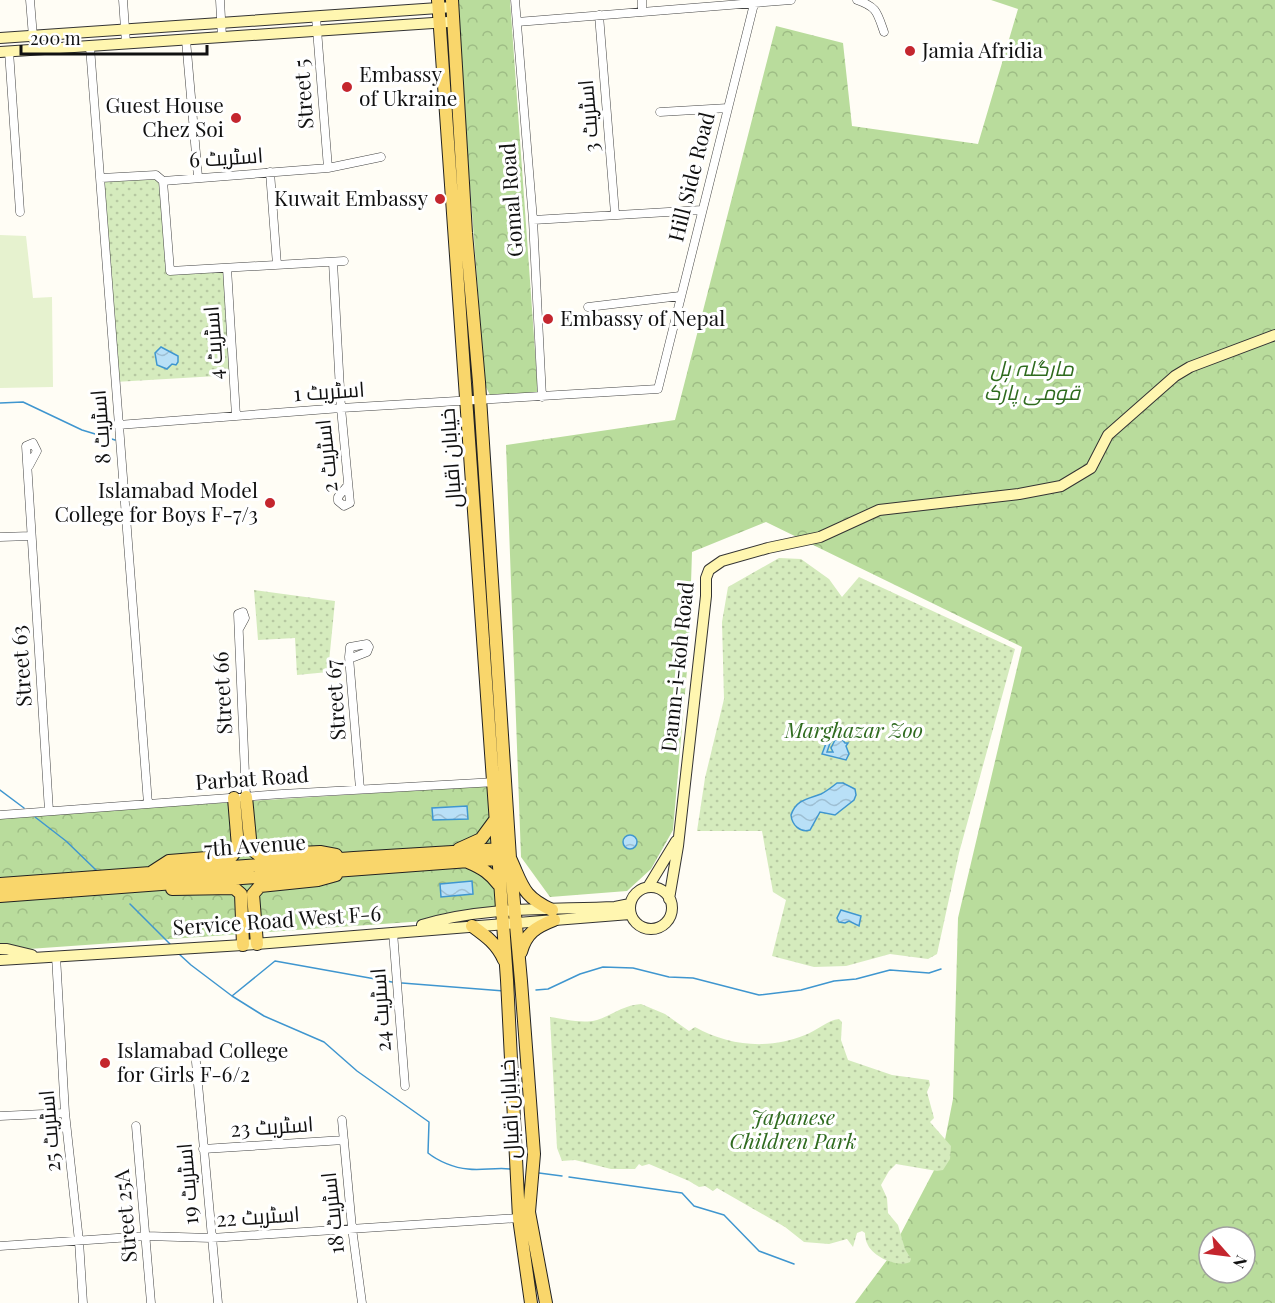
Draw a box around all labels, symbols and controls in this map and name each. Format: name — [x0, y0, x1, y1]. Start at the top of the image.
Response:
scale bar — [21, 18, 207, 56]
text: 200 m — [30, 26, 81, 50]
place label: Jamia Afridia — [921, 35, 1043, 63]
marker: Jamia Afridia — [903, 44, 917, 58]
street label: Street 5 — [286, 58, 318, 130]
place label: Embassy of Ukraine — [359, 59, 457, 111]
street label: اسٹریٹ 3 — [570, 79, 604, 154]
marker: Embassy of Ukraine — [340, 80, 354, 94]
place label: Guest House Chez Soi — [105, 90, 224, 142]
street label: Hill Side Road — [660, 109, 720, 244]
marker: Guest House Chez Soi — [229, 111, 243, 125]
street label: اسٹریٹ 6 — [188, 139, 264, 173]
street label: Gomal Road — [492, 142, 528, 258]
place label: Kuwait Embassy — [274, 183, 428, 211]
marker: Kuwait Embassy — [433, 192, 447, 206]
place label: Embassy of Nepal — [560, 303, 725, 331]
street label: اسٹریٹ 4 — [195, 305, 229, 381]
marker: Embassy of Nepal — [541, 312, 555, 326]
park label: مارگلہ ہل قومی پارک — [984, 353, 1081, 407]
street label: اسٹریٹ 1 — [292, 374, 365, 406]
street label: اسٹریٹ 8 — [82, 389, 116, 465]
street label: خیابان اقبال — [432, 407, 467, 509]
street label: اسٹریٹ 2 — [307, 418, 343, 494]
place label: Islamabad Model College for Boys F-7/3 — [54, 475, 258, 527]
marker: Islamabad Model College for Boys F-7/3 — [263, 496, 277, 510]
street label: Damn-i-koh Road — [653, 580, 699, 753]
street label: Street 63 — [3, 624, 37, 708]
street label: Street 66 — [205, 651, 237, 735]
street label: Street 67 — [317, 658, 351, 741]
park label: Marghazar Zoo — [784, 715, 923, 743]
street label: Parbat Road — [194, 759, 310, 795]
street label: 7th Avenue — [203, 826, 307, 862]
street label: Service Road West F-6 — [172, 898, 382, 940]
street label: اسٹریٹ 24 — [362, 967, 396, 1053]
place label: Islamabad College for Girls F-6/2 — [117, 1035, 288, 1087]
marker: Islamabad College for Girls F-6/2 — [98, 1056, 112, 1070]
street label: خیابان اقبال — [491, 1058, 526, 1160]
street label: اسٹریٹ 25 — [30, 1089, 66, 1173]
park label: Japanese Children Park — [729, 1102, 857, 1154]
street label: اسٹریٹ 23 — [229, 1108, 314, 1142]
street label: اسٹریٹ 19 — [168, 1142, 204, 1226]
street label: Street 25A — [106, 1168, 142, 1264]
street label: اسٹریٹ 18 — [313, 1171, 349, 1256]
street label: اسٹریٹ 22 — [215, 1198, 301, 1232]
north arrow — [1197, 1225, 1257, 1285]
text: N — [1228, 1252, 1253, 1273]

